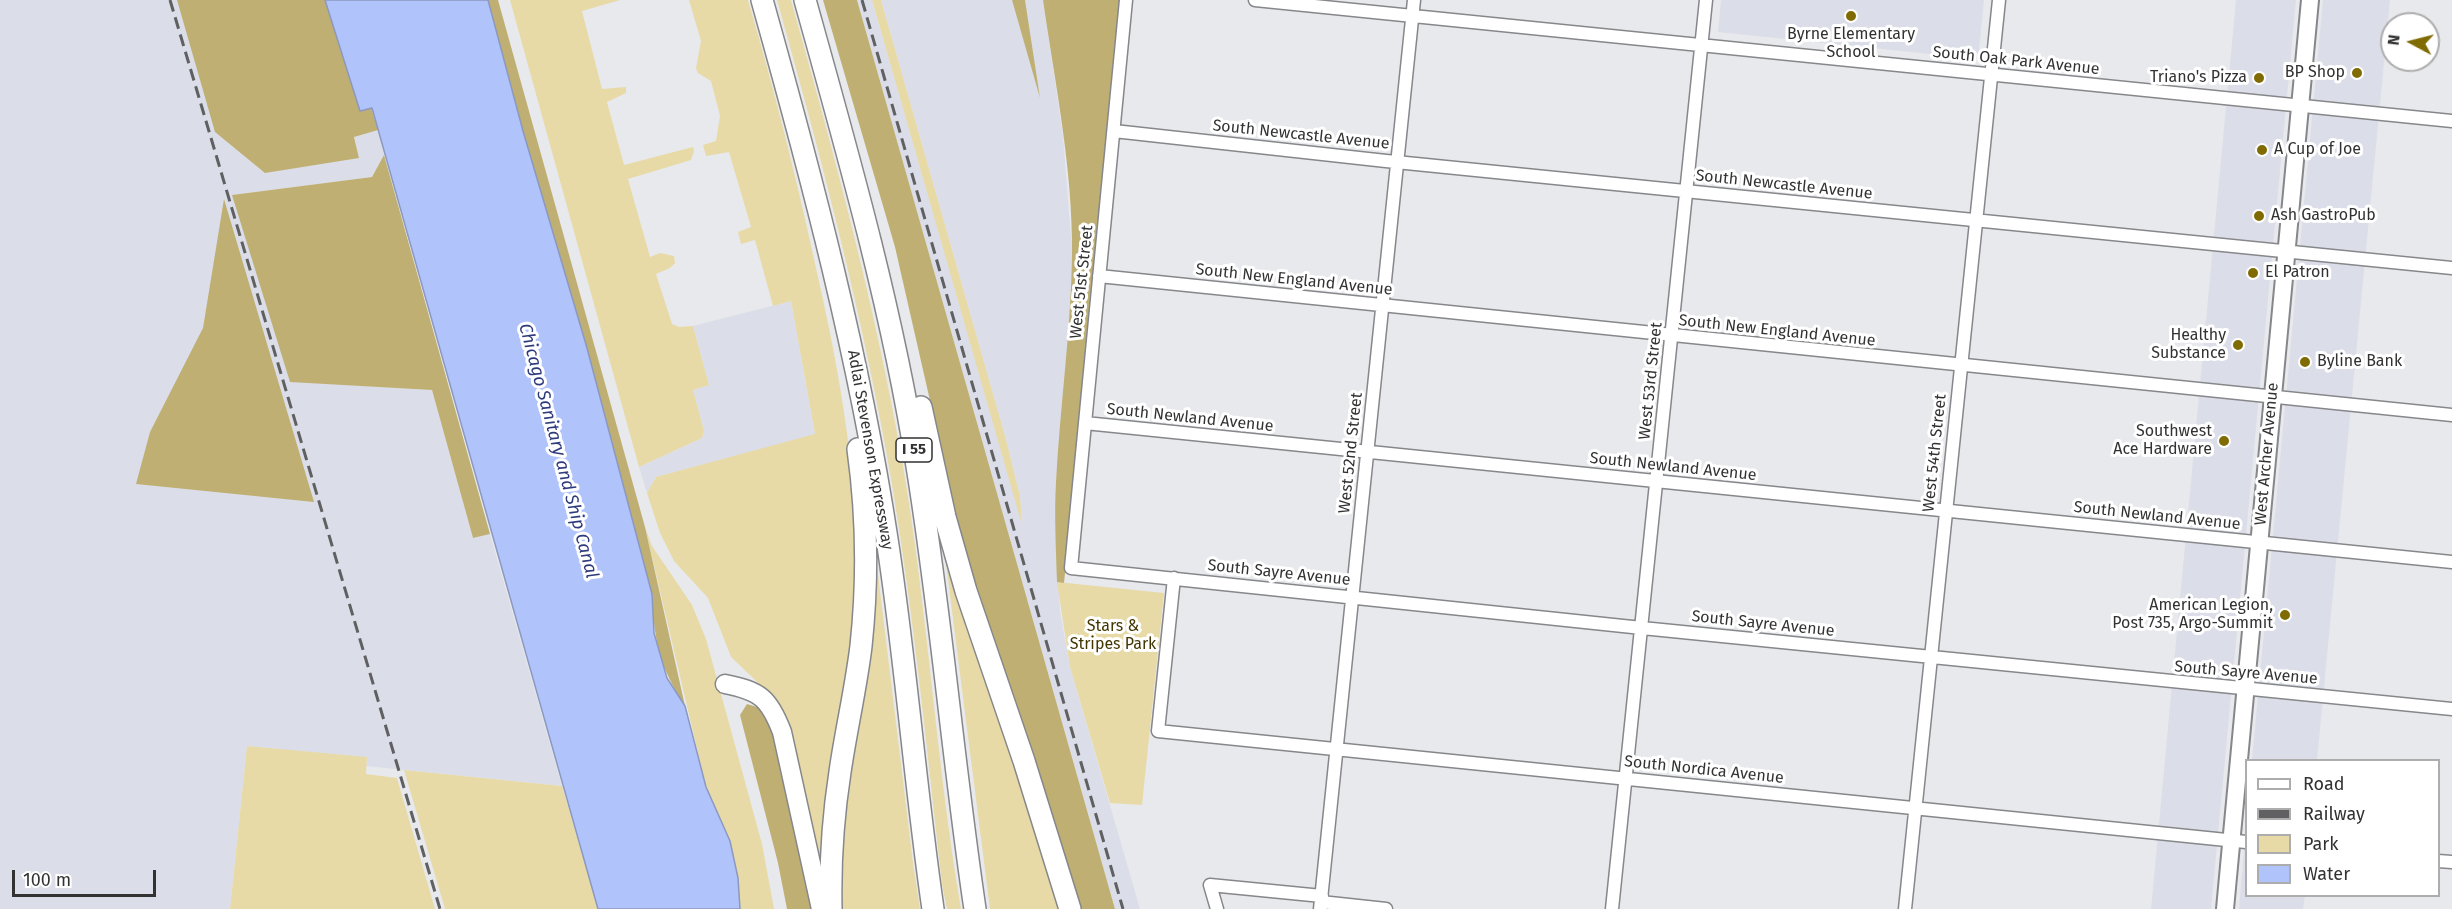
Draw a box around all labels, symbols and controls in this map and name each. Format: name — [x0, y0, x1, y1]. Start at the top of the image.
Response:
marker: Byrne Elementary School — [1844, 9, 1858, 23]
north arrow — [2380, 12, 2440, 72]
place label: Byrne Elementary School — [1787, 25, 1915, 63]
text: N — [2384, 34, 2404, 46]
street label: South Oak Park Avenue — [1932, 43, 2100, 79]
place label: BP Shop — [2285, 63, 2345, 83]
marker: BP Shop — [2350, 66, 2364, 80]
place label: Triano's Pizza — [2150, 68, 2247, 88]
marker: Triano's Pizza — [2252, 71, 2266, 85]
street label: South Newcastle Avenue — [1212, 116, 1390, 154]
place label: A Cup of Joe — [2274, 140, 2361, 160]
marker: A Cup of Joe — [2255, 143, 2269, 157]
street label: South Newcastle Avenue — [1695, 166, 1873, 204]
place label: Ash GastroPub — [2271, 206, 2376, 226]
marker: Ash GastroPub — [2252, 209, 2266, 223]
street label: West 51st Street — [1066, 224, 1098, 340]
street label: South New England Avenue — [1195, 260, 1393, 300]
place label: El Patron — [2265, 263, 2330, 283]
marker: El Patron — [2246, 266, 2260, 280]
street label: South New England Avenue — [1678, 311, 1876, 351]
water label: Chicago Sanitary and Ship Canal — [514, 321, 602, 581]
street label: West 53rd Street — [1635, 321, 1667, 441]
place label: Healthy Substance — [2151, 326, 2226, 364]
marker: Healthy Substance — [2231, 338, 2245, 352]
street label: Adlai Stevenson Expressway — [843, 349, 897, 551]
place label: Byline Bank — [2317, 352, 2402, 372]
marker: Byline Bank — [2298, 355, 2312, 369]
street label: West Archer Avenue — [2251, 382, 2283, 526]
street label: West 52nd Street — [1335, 392, 1367, 514]
street label: West 54th Street — [1919, 393, 1951, 513]
street label: South Newland Avenue — [1106, 400, 1274, 436]
place label: Southwest Ace Hardware — [2113, 422, 2212, 460]
marker: Southwest Ace Hardware — [2217, 434, 2231, 448]
road number: I 55 — [896, 438, 932, 462]
street label: South Newland Avenue — [1589, 449, 1757, 485]
street label: South Newland Avenue — [2073, 498, 2241, 534]
street label: South Sayre Avenue — [1207, 556, 1351, 590]
place label: American Legion, Post 735, Argo-Summit — [2112, 596, 2273, 634]
street label: South Sayre Avenue — [1691, 607, 1835, 641]
marker: American Legion, Post 735, Argo-Summit — [2278, 608, 2292, 622]
park label: Stars & Stripes Park — [1070, 617, 1156, 655]
street label: South Sayre Avenue — [2174, 657, 2318, 689]
street label: South Nordica Avenue — [1623, 752, 1785, 788]
legend — [2245, 759, 2440, 897]
text: Road — [2303, 773, 2345, 795]
text: Railway — [2303, 803, 2365, 825]
text: Park — [2303, 833, 2338, 855]
scale bar — [15, 858, 159, 896]
text: Water — [2303, 863, 2350, 885]
text: 100 m — [23, 869, 71, 891]

